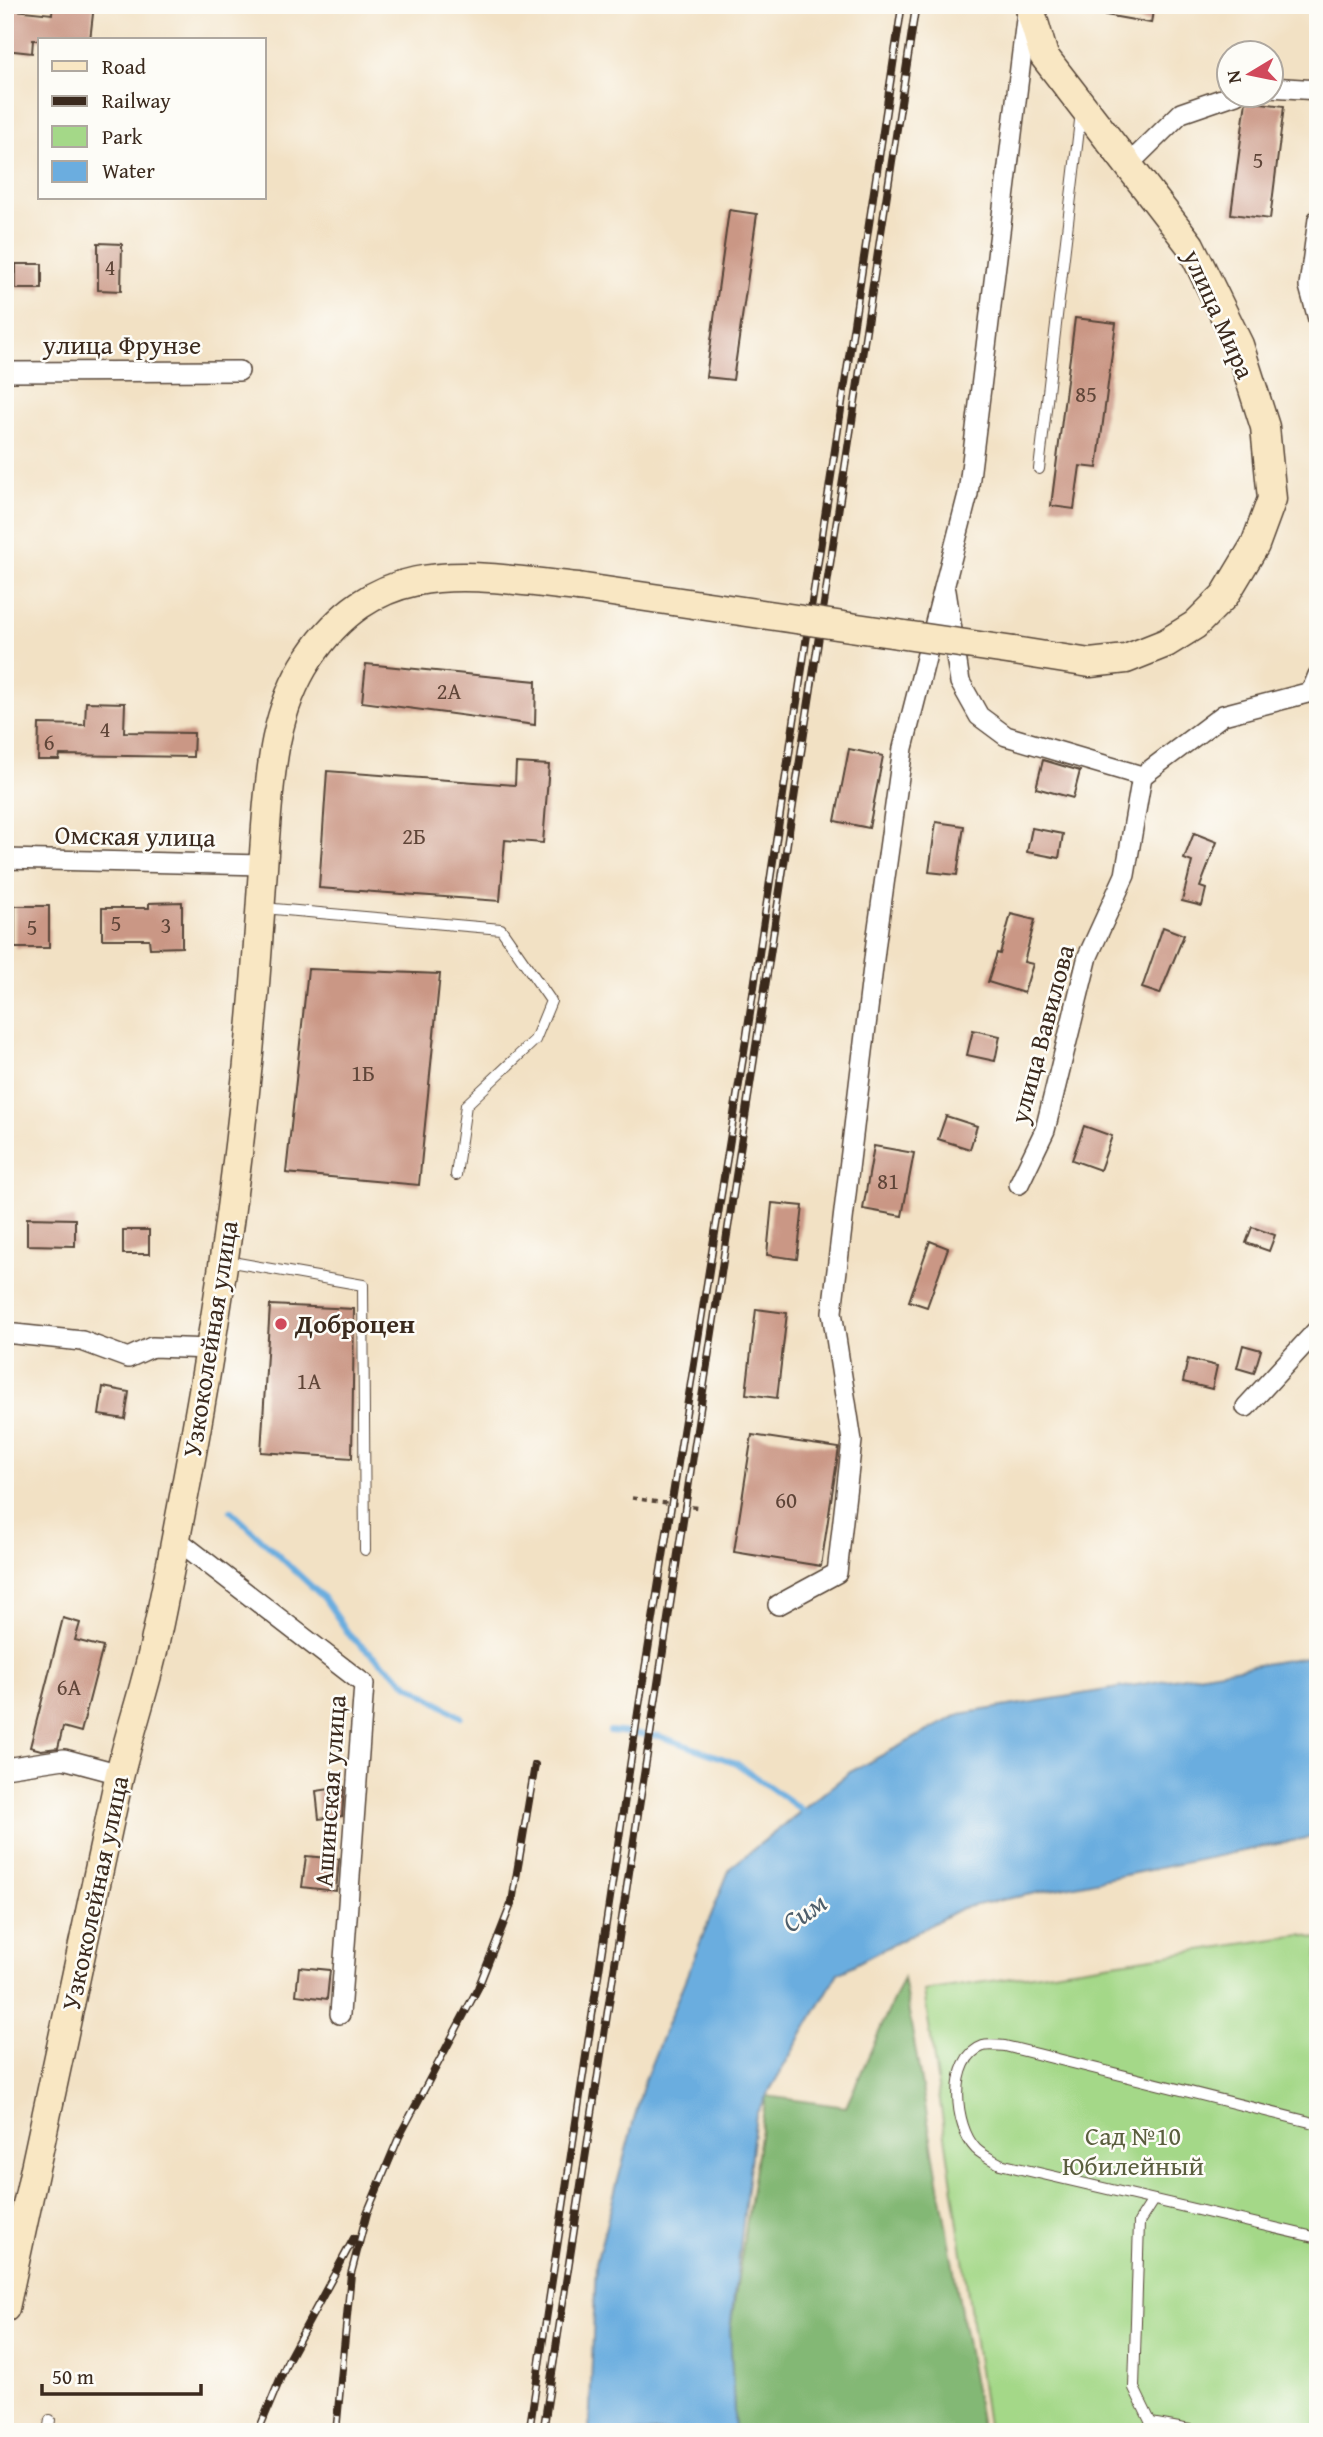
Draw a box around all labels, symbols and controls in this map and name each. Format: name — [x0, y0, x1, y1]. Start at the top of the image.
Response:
legend — [38, 38, 266, 200]
north arrow — [1214, 38, 1284, 108]
text: Road — [102, 51, 147, 82]
text: N — [1218, 68, 1248, 86]
text: Railway — [102, 85, 171, 116]
text: Park — [102, 121, 143, 152]
house number: 5 — [1252, 143, 1264, 176]
text: Water — [102, 155, 155, 186]
street label: улица Мира — [1173, 242, 1266, 385]
house number: 4 — [104, 250, 116, 283]
street label: улица Фрунзе — [42, 325, 201, 364]
house number: 85 — [1075, 377, 1097, 410]
house number: 2А — [436, 674, 462, 707]
house number: 4 — [99, 712, 111, 745]
house number: 6 — [43, 725, 55, 758]
street label: Омская улица — [54, 815, 216, 856]
house number: 2Б — [402, 819, 426, 852]
house number: 5 — [110, 906, 122, 939]
house number: 3 — [160, 908, 172, 941]
house number: 5 — [26, 910, 38, 943]
street label: улица Вавилова — [999, 939, 1084, 1129]
house number: 1Б — [351, 1056, 375, 1089]
house number: 81 — [877, 1164, 899, 1197]
street label: Узкоколейная улица — [172, 1217, 248, 1460]
place label: Доброцен — [294, 1304, 415, 1343]
marker: Доброцен — [273, 1316, 289, 1332]
house number: 1А — [296, 1364, 322, 1397]
house number: 60 — [775, 1483, 797, 1516]
house number: 6А — [56, 1670, 82, 1703]
street label: Ашинская улица — [303, 1693, 356, 1888]
street label: Узкоколейная улица — [51, 1771, 139, 2014]
water label: Сим — [773, 1881, 834, 1942]
park label: Сад №10 Юбилейный — [1062, 2116, 1204, 2185]
scale bar — [42, 2353, 201, 2397]
text: 50 m — [52, 2361, 94, 2392]

